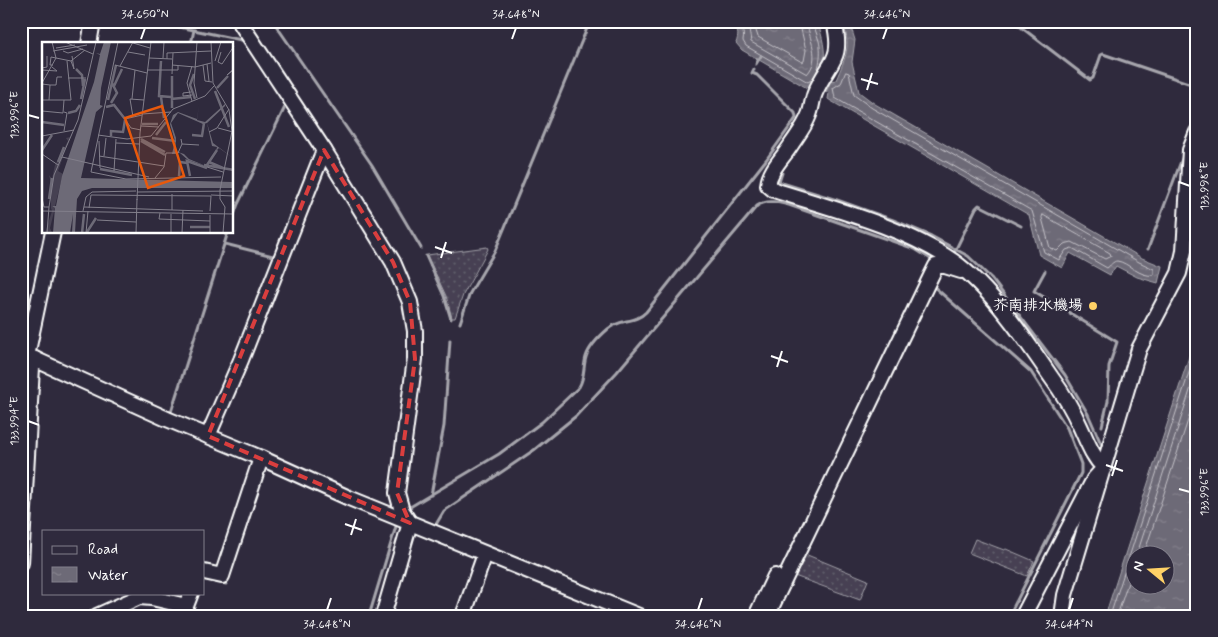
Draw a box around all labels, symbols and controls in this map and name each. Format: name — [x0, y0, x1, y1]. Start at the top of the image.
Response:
text: 34.650°N — [121, 7, 169, 23]
text: 34.648°N — [492, 7, 540, 23]
text: 34.646°N — [864, 7, 910, 23]
inset map — [42, 42, 234, 234]
text: 133.996°E — [7, 91, 23, 139]
text: 133.998°E — [1197, 162, 1213, 210]
place label: 芥南排水機場 — [993, 296, 1083, 316]
marker: 芥南排水機場 — [1087, 300, 1099, 312]
text: 133.994°E — [7, 396, 23, 446]
text: 133.996°E — [1197, 468, 1213, 516]
legend — [42, 530, 205, 594]
text: Road — [88, 540, 118, 560]
north arrow — [1126, 544, 1176, 594]
text: N — [1129, 559, 1149, 574]
text: Water — [88, 566, 128, 586]
text: 34.648°N — [303, 617, 351, 633]
text: 34.646°N — [675, 617, 721, 633]
text: 34.644°N — [1045, 617, 1093, 633]

